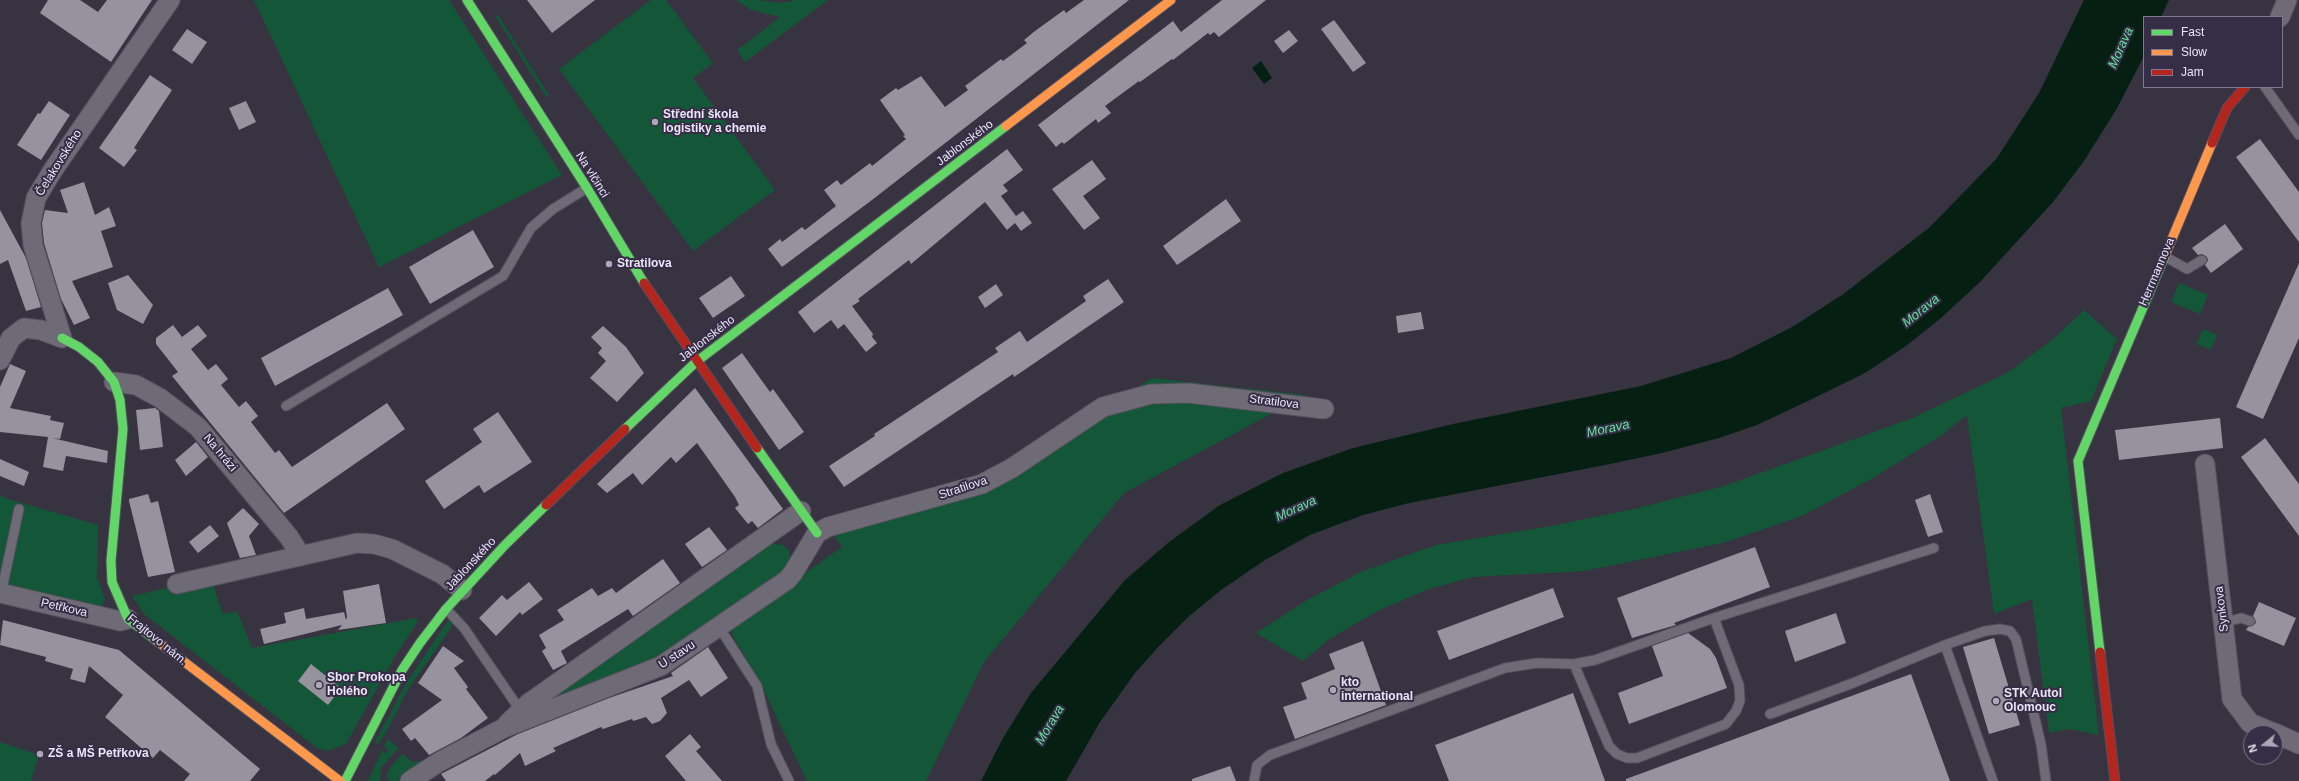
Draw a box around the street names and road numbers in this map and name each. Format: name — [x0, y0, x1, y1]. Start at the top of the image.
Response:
street label: Jablonského — [934, 117, 996, 169]
street label: Čelakovského — [33, 127, 85, 199]
street label: Na vlčinci — [572, 149, 612, 201]
street label: Herrmannova — [2136, 236, 2178, 308]
street label: Jablonského — [676, 313, 738, 365]
street label: Stratilova — [1248, 392, 1300, 412]
street label: Na hrázi — [200, 431, 240, 475]
street label: Stratilova — [937, 473, 989, 503]
street label: Jablonského — [443, 534, 499, 594]
street label: Synkova — [2212, 585, 2232, 633]
street label: Petřkova — [39, 596, 89, 620]
street label: Frajtovo nám. — [124, 611, 190, 669]
street label: U stavu — [656, 638, 698, 672]

